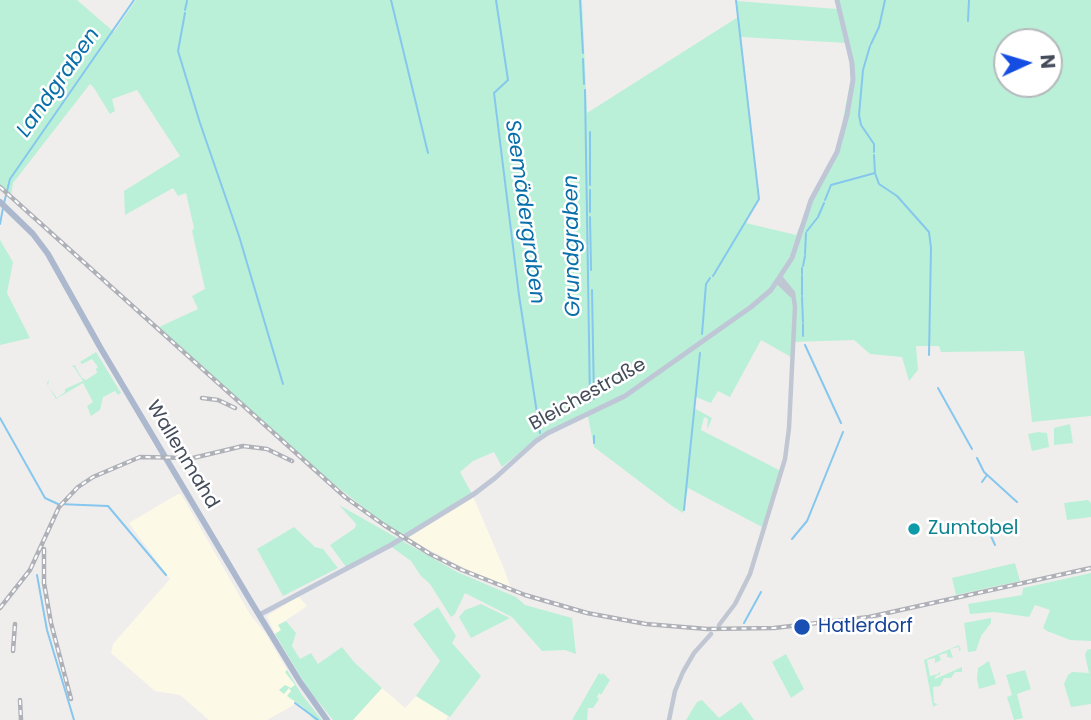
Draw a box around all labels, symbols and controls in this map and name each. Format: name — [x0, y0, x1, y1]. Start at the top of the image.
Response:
water label: Landgraben — [12, 23, 106, 143]
north arrow — [993, 28, 1063, 98]
text: N — [1033, 54, 1061, 70]
water label: Seemädergraben — [499, 118, 549, 306]
water label: Grundgraben — [559, 175, 587, 317]
street label: Bleichestraße — [526, 354, 650, 436]
street label: Wallenmahd — [141, 397, 223, 513]
place label: Zumtobel — [928, 518, 1018, 540]
marker: Zumtobel — [906, 521, 922, 537]
place label: Hatlerdorf — [818, 616, 913, 638]
marker: Hatlerdorf — [792, 617, 812, 637]

